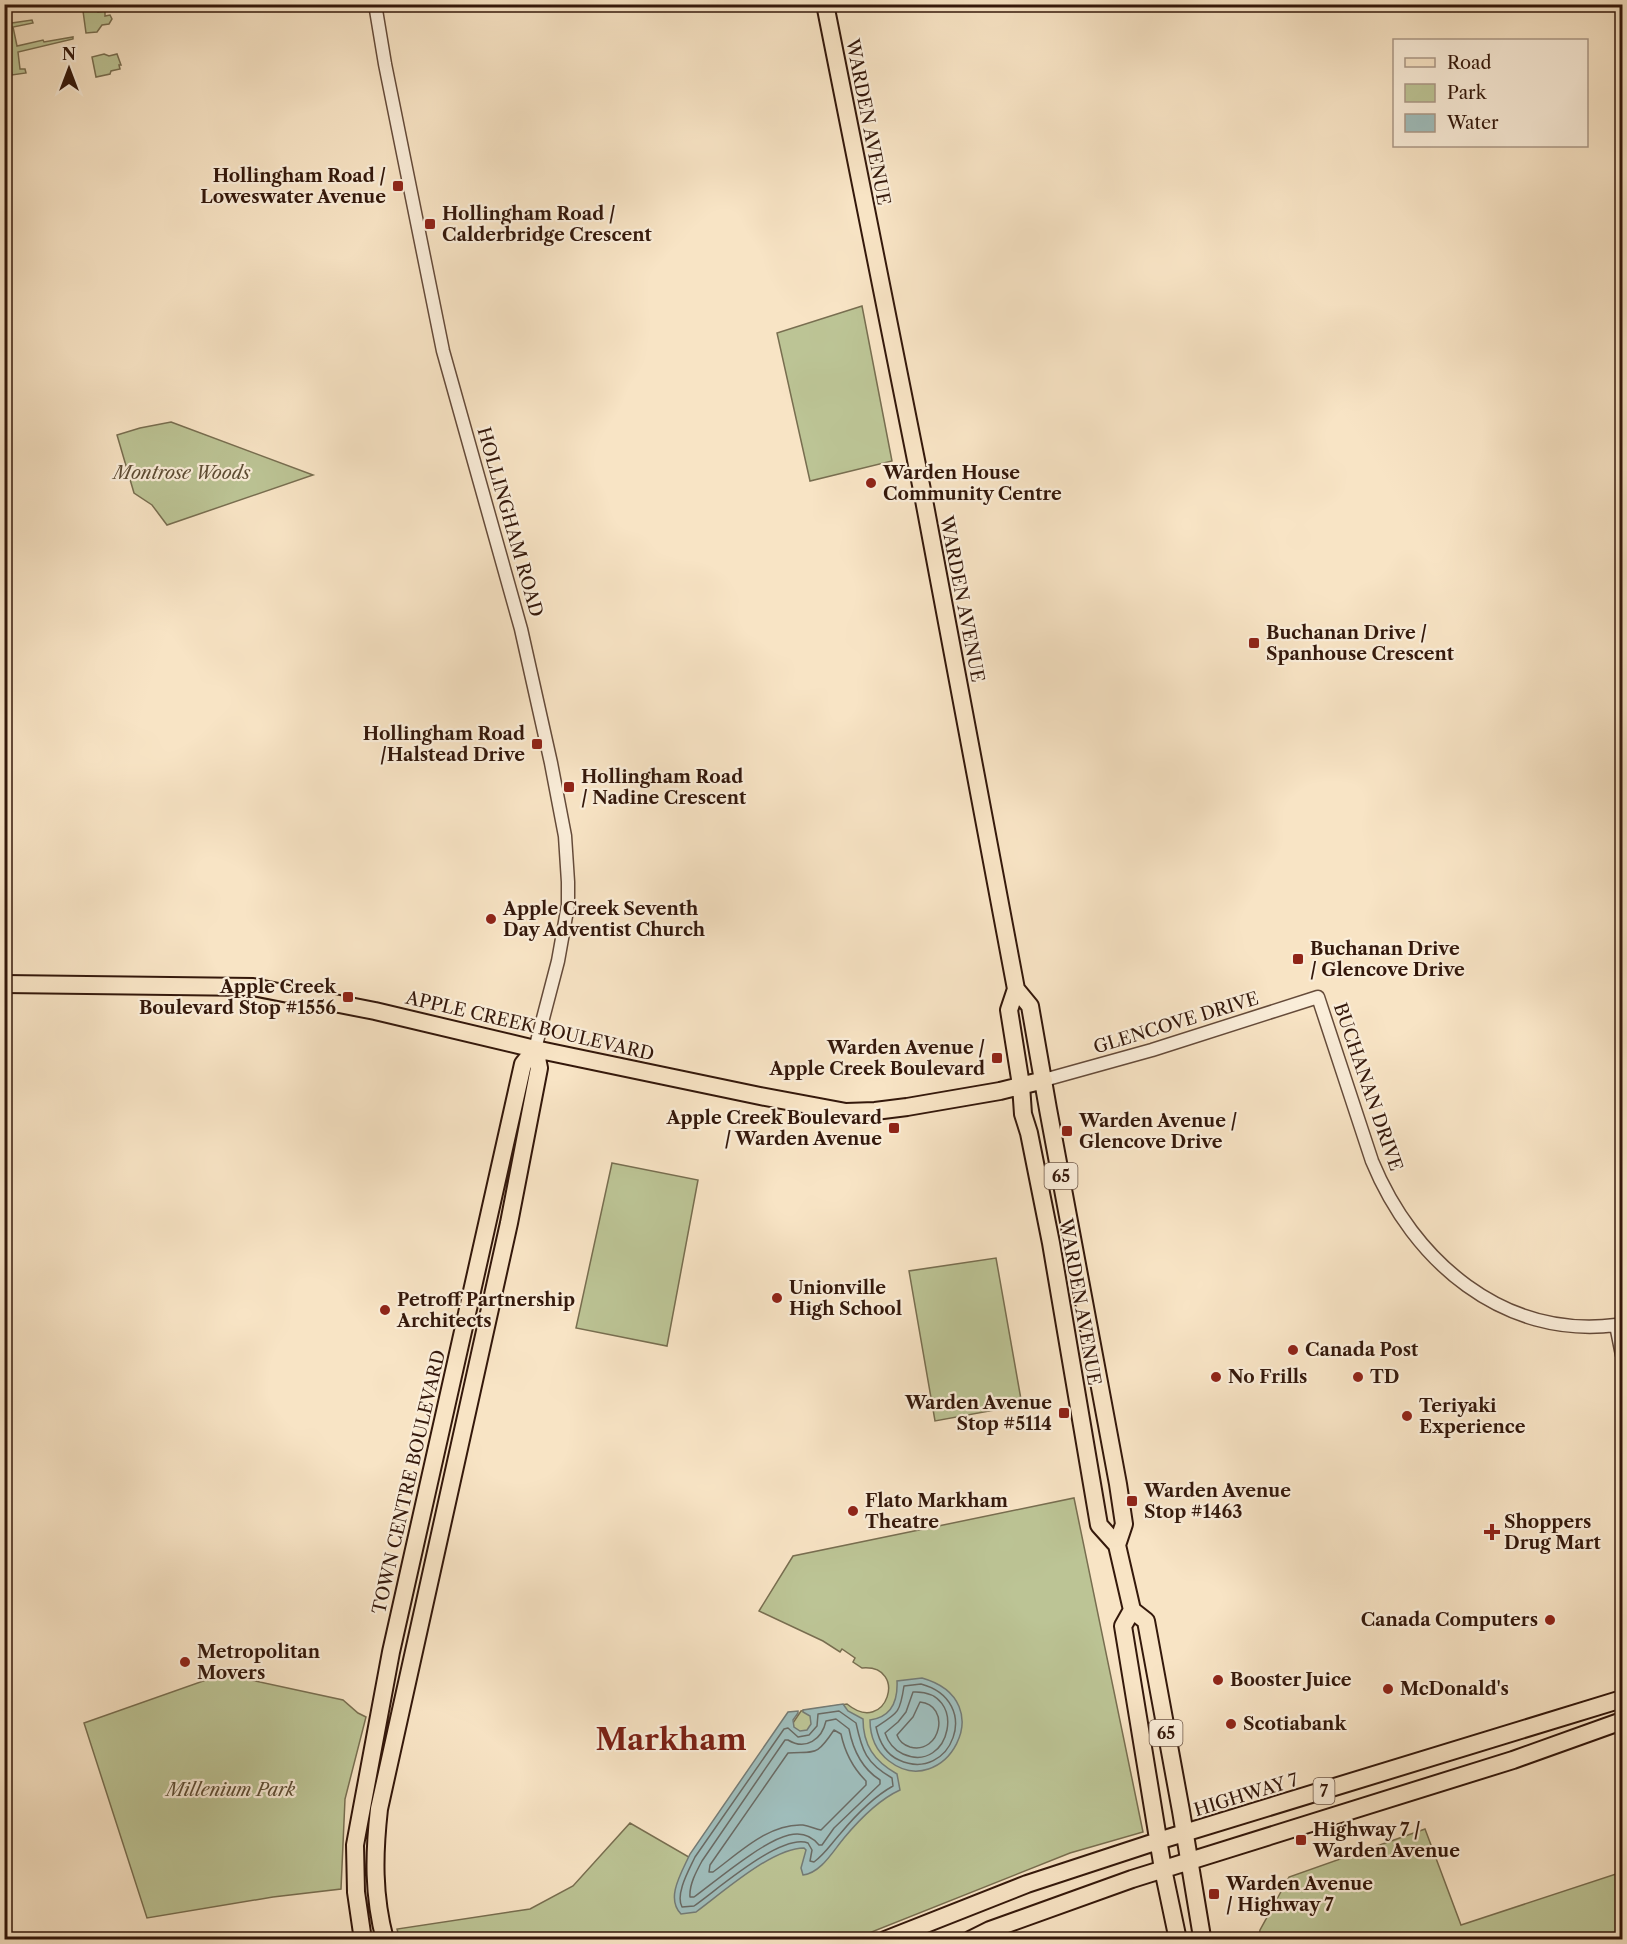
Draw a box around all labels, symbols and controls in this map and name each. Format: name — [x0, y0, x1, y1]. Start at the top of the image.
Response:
street label: WARDEN AVENUE — [841, 36, 895, 207]
north arrow — [39, 39, 99, 99]
legend — [1393, 39, 1588, 147]
text: N — [62, 44, 76, 64]
text: Road — [1447, 52, 1492, 74]
text: Park — [1447, 82, 1488, 104]
text: Water — [1446, 112, 1499, 134]
place label: Hollingham Road / Loweswater Avenue — [200, 165, 386, 208]
marker: Hollingham Road / Loweswater Avenue — [391, 179, 405, 193]
place label: Hollingham Road / Calderbridge Crescent — [442, 203, 652, 246]
marker: Hollingham Road / Calderbridge Crescent — [423, 217, 437, 231]
street label: HOLLINGHAM ROAD — [472, 424, 548, 620]
park label: Montrose Woods — [112, 462, 250, 484]
place label: Warden House Community Centre — [882, 462, 1062, 505]
marker: Warden House Community Centre — [864, 476, 878, 490]
street label: WARDEN AVENUE — [935, 513, 989, 684]
place label: Buchanan Drive / Spanhouse Crescent — [1266, 622, 1455, 665]
marker: Buchanan Drive / Spanhouse Crescent — [1247, 636, 1261, 650]
place label: Hollingham Road /Halstead Drive — [363, 723, 525, 766]
marker: Hollingham Road /Halstead Drive — [530, 737, 544, 751]
place label: Hollingham Road / Nadine Crescent — [581, 766, 747, 809]
marker: Hollingham Road / Nadine Crescent — [562, 780, 576, 794]
place label: Apple Creek Seventh Day Adventist Church — [502, 898, 706, 941]
marker: Apple Creek Seventh Day Adventist Church — [484, 912, 498, 926]
place label: Buchanan Drive / Glencove Drive — [1310, 938, 1465, 981]
marker: Buchanan Drive / Glencove Drive — [1291, 952, 1305, 966]
place label: Apple Creek Boulevard Stop #1556 — [139, 976, 337, 1019]
street label: APPLE CREEK BOULEVARD — [403, 986, 656, 1065]
street label: GLENCOVE DRIVE — [1091, 987, 1261, 1059]
marker: Apple Creek Boulevard Stop #1556 — [341, 990, 355, 1004]
street label: BUCHANAN DRIVE — [1329, 1000, 1407, 1174]
place label: Warden Avenue / Apple Creek Boulevard — [769, 1037, 985, 1080]
marker: Warden Avenue / Apple Creek Boulevard — [990, 1051, 1004, 1065]
place label: Apple Creek Boulevard / Warden Avenue — [666, 1107, 882, 1150]
place label: Warden Avenue / Glencove Drive — [1078, 1110, 1237, 1153]
marker: Apple Creek Boulevard / Warden Avenue — [887, 1121, 901, 1135]
marker: Warden Avenue / Glencove Drive — [1060, 1124, 1074, 1138]
road number: 65 — [1044, 1163, 1078, 1189]
street label: WARDEN AVENUE — [1054, 1216, 1106, 1387]
place label: Unionville High School — [789, 1277, 902, 1320]
place label: Petroff Partnership Architects — [396, 1289, 575, 1332]
marker: Unionville High School — [770, 1291, 784, 1305]
marker: Petroff Partnership Architects — [378, 1303, 392, 1317]
place label: Canada Post — [1305, 1339, 1419, 1361]
marker: Canada Post — [1286, 1343, 1300, 1357]
street label: TOWN CENTRE BOULEVARD — [368, 1348, 450, 1616]
place label: No Frills — [1228, 1366, 1307, 1388]
place label: TD — [1370, 1366, 1400, 1388]
marker: No Frills — [1209, 1370, 1223, 1384]
marker: TD — [1351, 1370, 1365, 1384]
place label: Warden Avenue Stop #5114 — [904, 1392, 1052, 1435]
place label: Teriyaki Experience — [1419, 1395, 1526, 1438]
marker: Warden Avenue Stop #5114 — [1057, 1406, 1071, 1420]
marker: Teriyaki Experience — [1400, 1409, 1414, 1423]
place label: Warden Avenue Stop #1463 — [1143, 1480, 1291, 1523]
place label: Flato Markham Theatre — [865, 1490, 1008, 1533]
marker: Warden Avenue Stop #1463 — [1125, 1494, 1139, 1508]
marker: Flato Markham Theatre — [846, 1504, 860, 1518]
place label: Shoppers Drug Mart — [1504, 1511, 1601, 1554]
marker: Shoppers Drug Mart — [1485, 1525, 1499, 1539]
place label: Canada Computers — [1361, 1609, 1538, 1631]
marker: Canada Computers — [1543, 1613, 1557, 1627]
place label: Metropolitan Movers — [197, 1641, 321, 1684]
marker: Metropolitan Movers — [178, 1655, 192, 1669]
place label: Booster Juice — [1230, 1669, 1352, 1691]
marker: Booster Juice — [1211, 1673, 1225, 1687]
place label: McDonald's — [1400, 1678, 1509, 1700]
marker: McDonald's — [1381, 1682, 1395, 1696]
place label: Scotiabank — [1243, 1713, 1347, 1735]
marker: Scotiabank — [1224, 1717, 1238, 1731]
road number: 65 — [1150, 1720, 1182, 1746]
district label: Markham — [595, 1721, 747, 1758]
street label: HIGHWAY 7 — [1191, 1769, 1301, 1821]
road number: 7 — [1314, 1778, 1334, 1804]
park label: Millenium Park — [165, 1779, 296, 1801]
place label: Highway 7 / Warden Avenue — [1312, 1819, 1460, 1862]
marker: Highway 7 / Warden Avenue — [1294, 1833, 1308, 1847]
place label: Warden Avenue / Highway 7 — [1225, 1873, 1373, 1916]
marker: Warden Avenue / Highway 7 — [1207, 1887, 1221, 1901]

